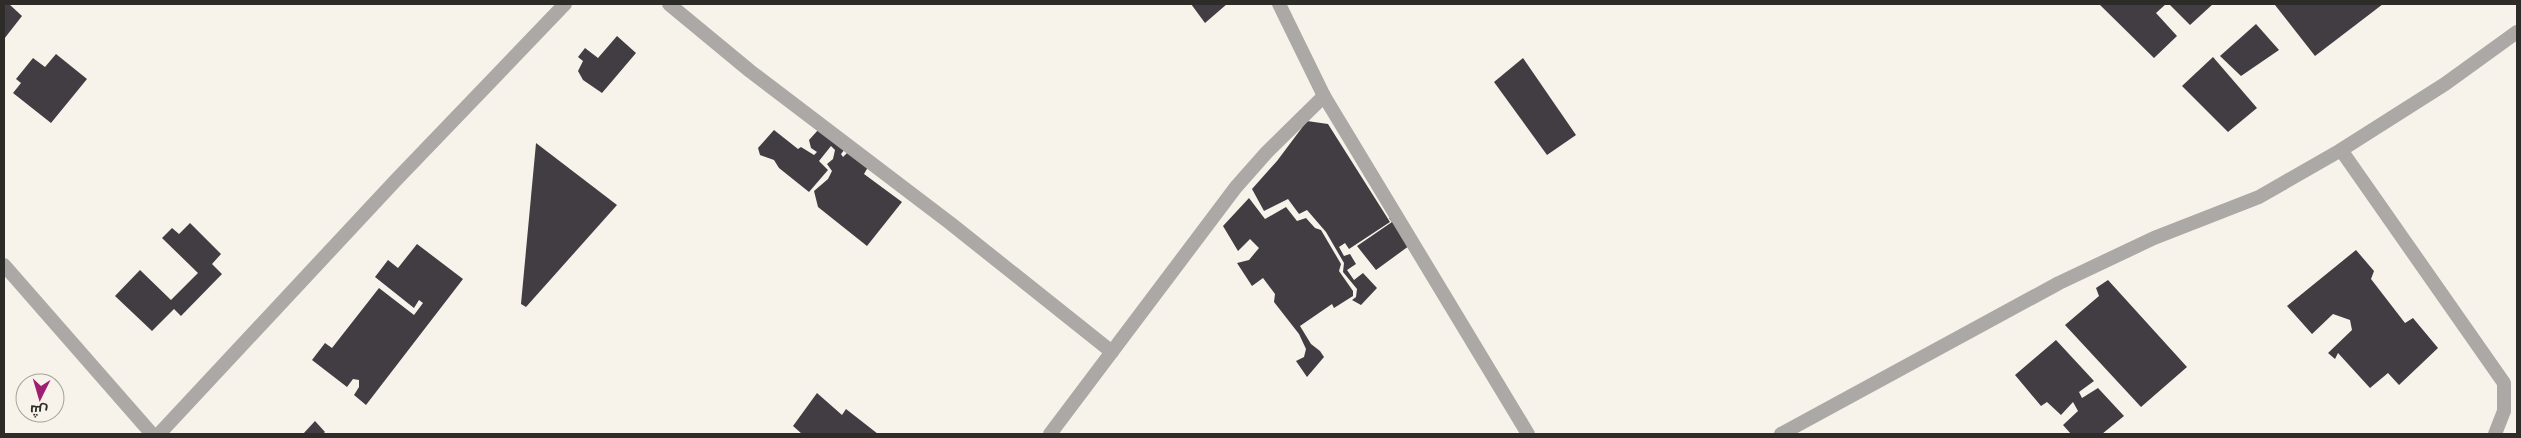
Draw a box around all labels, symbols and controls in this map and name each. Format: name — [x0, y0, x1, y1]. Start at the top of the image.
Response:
north arrow — [15, 373, 65, 423]
text: ش — [29, 401, 49, 420]

